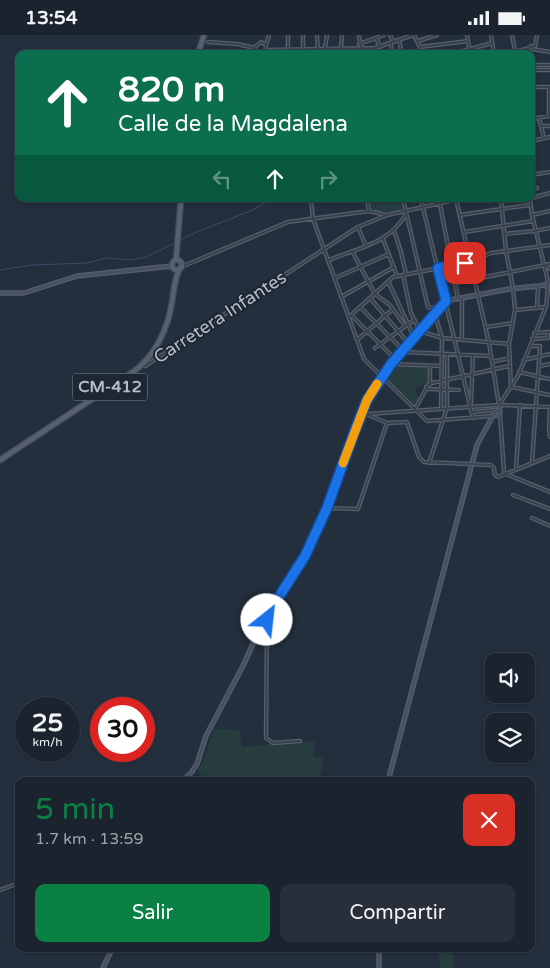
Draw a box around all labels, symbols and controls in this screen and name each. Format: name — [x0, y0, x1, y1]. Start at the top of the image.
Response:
text: 13:54 — [25, 7, 78, 29]
text: 820 m — [118, 69, 225, 111]
icon: ahead — [35, 70, 100, 135]
text: Calle de la Magdalena — [118, 111, 348, 137]
icon: left — [208, 165, 236, 193]
icon: ahead — [261, 165, 289, 193]
icon: right — [314, 165, 342, 193]
pin — [444, 242, 486, 284]
icon: arrive — [451, 249, 479, 277]
street label: Carretera Infantes — [150, 266, 290, 368]
road number: CM-412 — [72, 373, 148, 401]
position arrow — [240, 593, 292, 645]
map controls — [485, 653, 535, 763]
button: sound — [485, 653, 535, 703]
speed limit sign: 30 — [90, 697, 155, 762]
text: 25 — [32, 708, 63, 738]
button: layers — [485, 713, 535, 763]
text: km/h — [32, 735, 63, 749]
text: 5 min — [35, 791, 115, 828]
button: close — [463, 794, 515, 846]
text: 1.7 km · 13:59 — [35, 829, 144, 849]
button: Salir — [35, 884, 270, 942]
button: Compartir — [280, 884, 515, 942]

